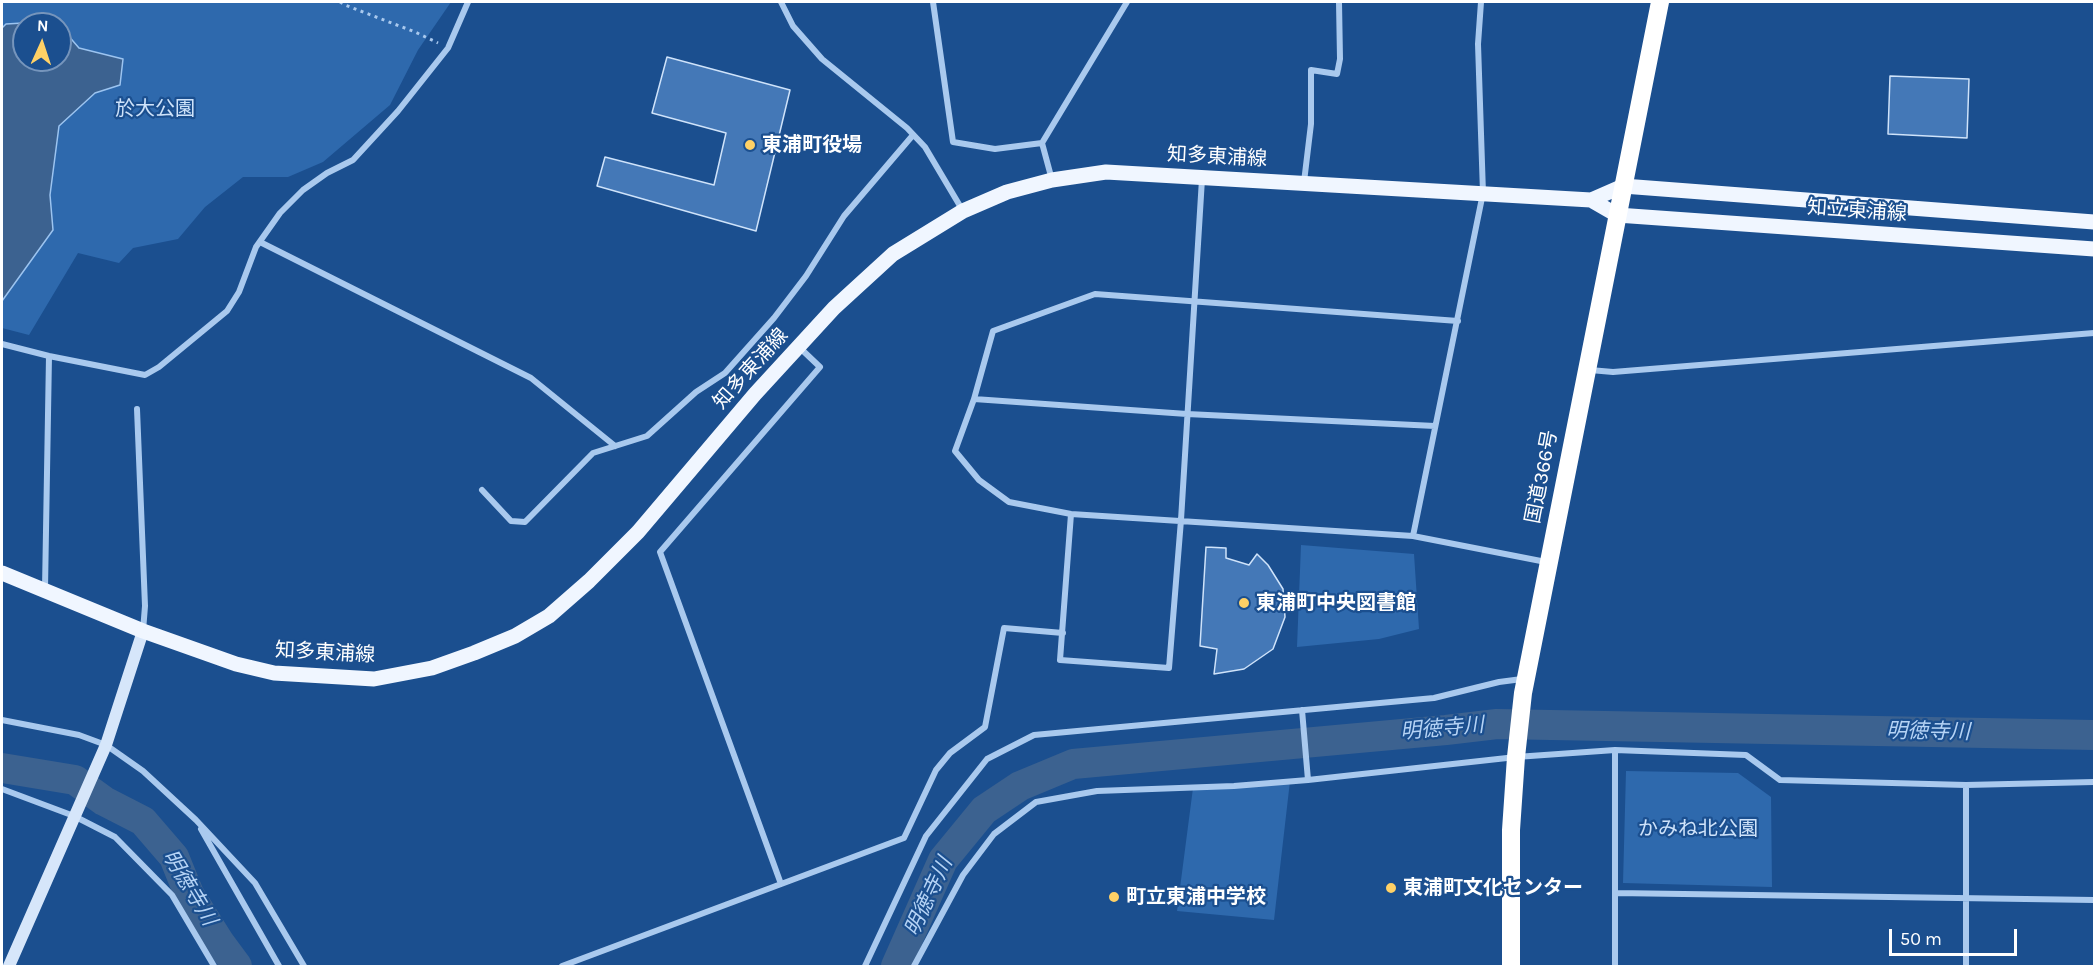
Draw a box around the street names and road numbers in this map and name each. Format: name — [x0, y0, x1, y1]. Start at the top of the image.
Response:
street label: 知多東浦線 — [1166, 142, 1268, 172]
street label: 知立東浦線 — [1806, 196, 1908, 226]
street label: 知多東浦線 — [709, 324, 793, 414]
street label: 国道366号 — [1521, 428, 1563, 526]
street label: 知多東浦線 — [274, 638, 376, 668]

